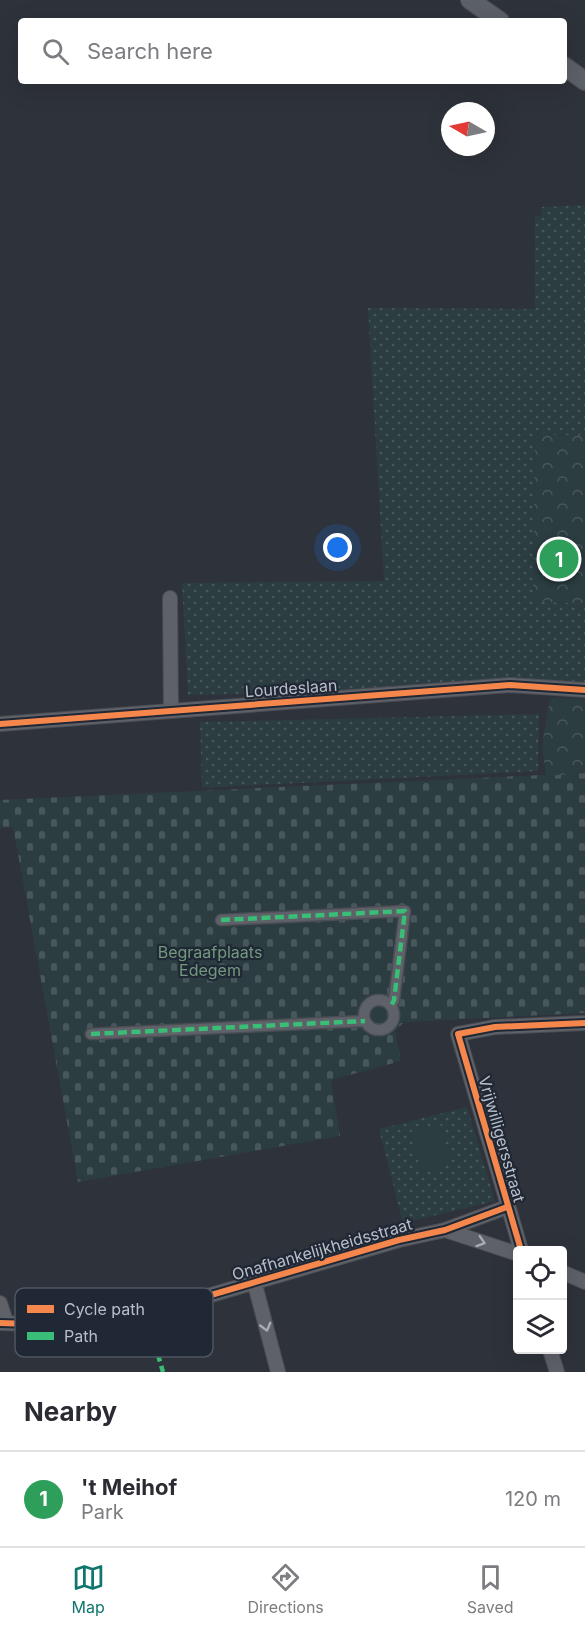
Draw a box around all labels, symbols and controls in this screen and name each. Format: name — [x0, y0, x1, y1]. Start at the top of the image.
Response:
search box — [18, 18, 567, 84]
icon: search — [39, 35, 72, 68]
text: Search here — [87, 38, 213, 64]
north arrow — [441, 102, 495, 156]
your location — [323, 533, 352, 562]
pin: 1 — [540, 536, 578, 582]
street label: Lourdeslaan — [244, 675, 338, 701]
park label: Begraafplaats Edegem — [158, 942, 262, 980]
street label: Vrijwilligersstraat — [474, 1074, 530, 1204]
street label: Onafhankelijkheidsstraat — [230, 1214, 414, 1284]
one-way arrow — [476, 1234, 486, 1247]
map controls — [513, 1246, 567, 1354]
button: locate — [513, 1246, 567, 1300]
legend — [15, 1288, 213, 1357]
text: Cycle path — [64, 1299, 145, 1319]
button: layers — [513, 1300, 567, 1354]
one-way arrow — [258, 1321, 271, 1331]
text: Path — [64, 1326, 98, 1346]
text: Nearby — [24, 1396, 117, 1427]
text: 't Meihof — [81, 1474, 177, 1500]
text: 1 — [39, 1487, 48, 1511]
text: 120 m — [505, 1487, 561, 1511]
text: Park — [81, 1500, 124, 1524]
tab: Map — [71, 1561, 105, 1617]
tab: Directions — [248, 1561, 324, 1617]
tab: Saved — [467, 1561, 514, 1617]

